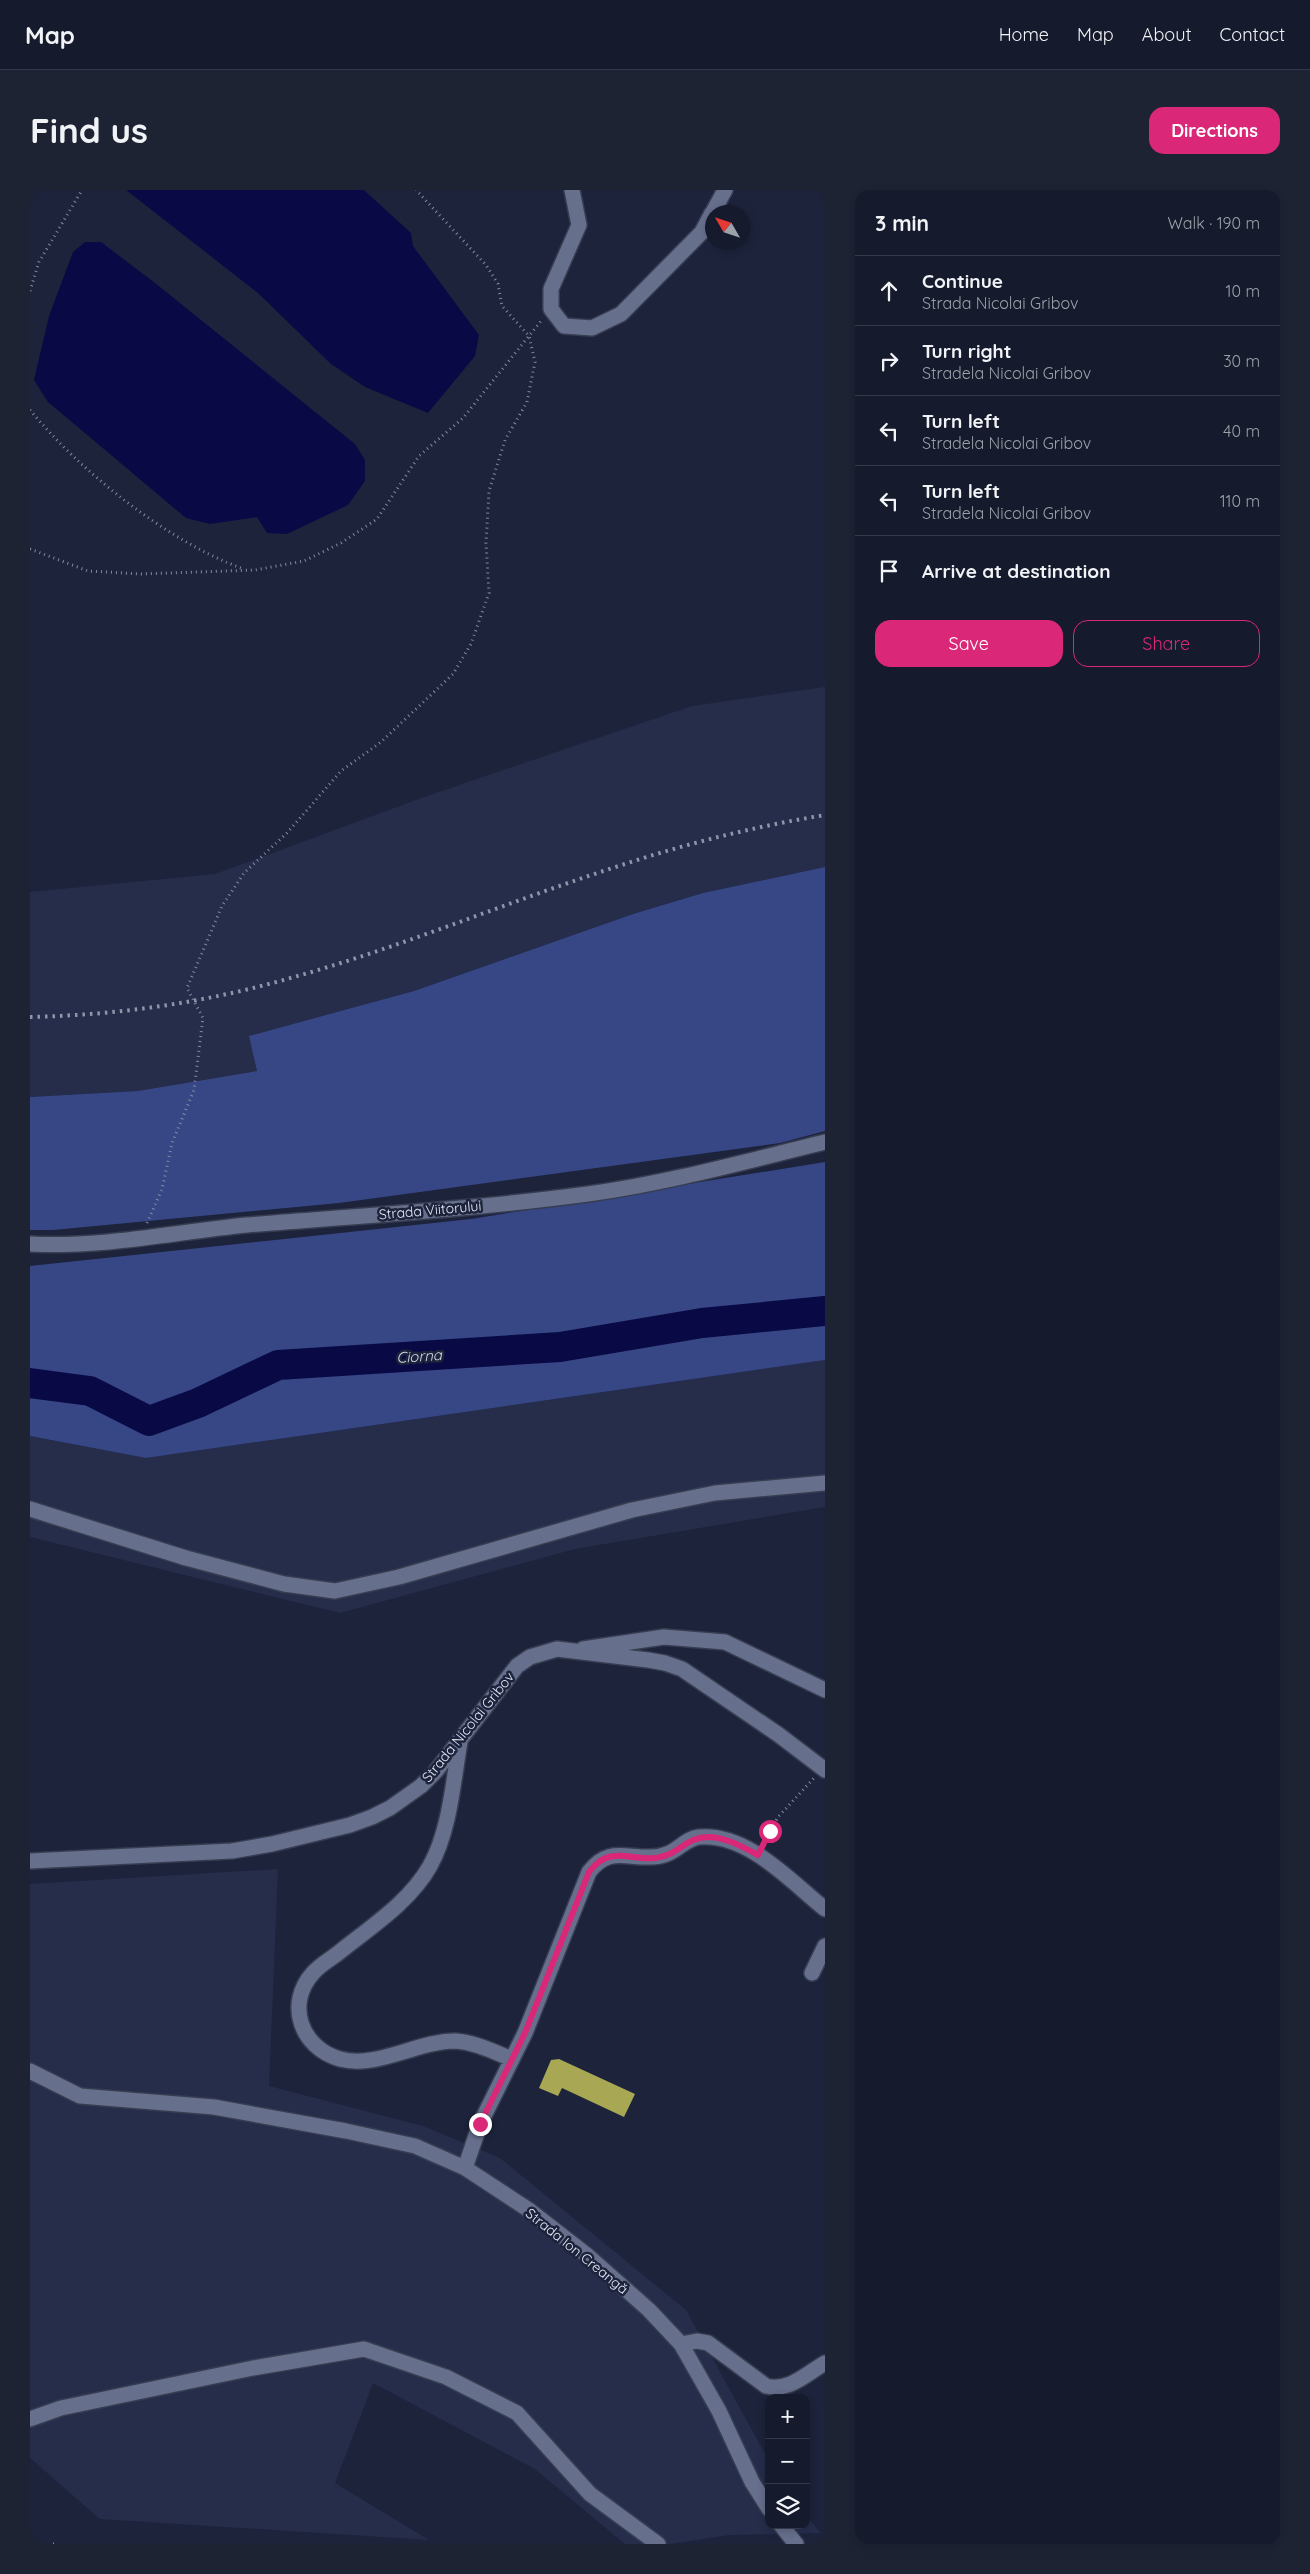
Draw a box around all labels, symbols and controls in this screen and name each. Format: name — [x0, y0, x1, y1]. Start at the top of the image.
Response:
text: Map — [25, 20, 75, 50]
text: Home — [999, 23, 1049, 46]
text: Map — [1077, 23, 1114, 46]
text: About — [1142, 23, 1192, 46]
text: Contact — [1220, 23, 1285, 46]
button: Directions — [1149, 107, 1280, 154]
text: Find us — [30, 108, 148, 152]
north arrow — [705, 205, 750, 250]
text: 3 min — [875, 210, 929, 236]
text: Walk · 190 m — [1168, 213, 1260, 233]
text: Continue — [922, 269, 1003, 293]
icon: ahead — [875, 277, 903, 305]
text: 10 m — [1226, 281, 1260, 301]
text: Strada Nicolai Gribov — [922, 293, 1078, 313]
text: Turn right — [922, 339, 1011, 363]
icon: right — [875, 347, 903, 375]
text: 30 m — [1223, 351, 1260, 371]
text: Stradela Nicolai Gribov — [922, 363, 1091, 383]
text: Turn left — [922, 409, 1000, 433]
icon: left — [875, 417, 903, 445]
text: 40 m — [1223, 421, 1260, 441]
text: Stradela Nicolai Gribov — [922, 433, 1091, 453]
text: Turn left — [922, 479, 1000, 503]
icon: left — [875, 487, 903, 515]
text: 110 m — [1220, 491, 1260, 511]
text: Stradela Nicolai Gribov — [922, 503, 1091, 523]
icon: arrive — [875, 557, 903, 585]
text: Arrive at destination — [922, 559, 1111, 583]
button: Save — [875, 620, 1063, 667]
button: Share — [1073, 620, 1260, 667]
street label: Strada Viitorului — [378, 1197, 482, 1223]
water label: Ciorna — [396, 1345, 443, 1367]
street label: Strada Nicolai Gribov — [418, 1668, 518, 1786]
route start — [759, 1820, 782, 1843]
route end — [469, 2113, 492, 2136]
street label: Strada Ion Creangă — [522, 2204, 632, 2298]
map controls — [765, 2394, 810, 2529]
button: + — [765, 2394, 810, 2439]
button: − — [765, 2439, 810, 2484]
button: layers — [765, 2484, 810, 2529]

